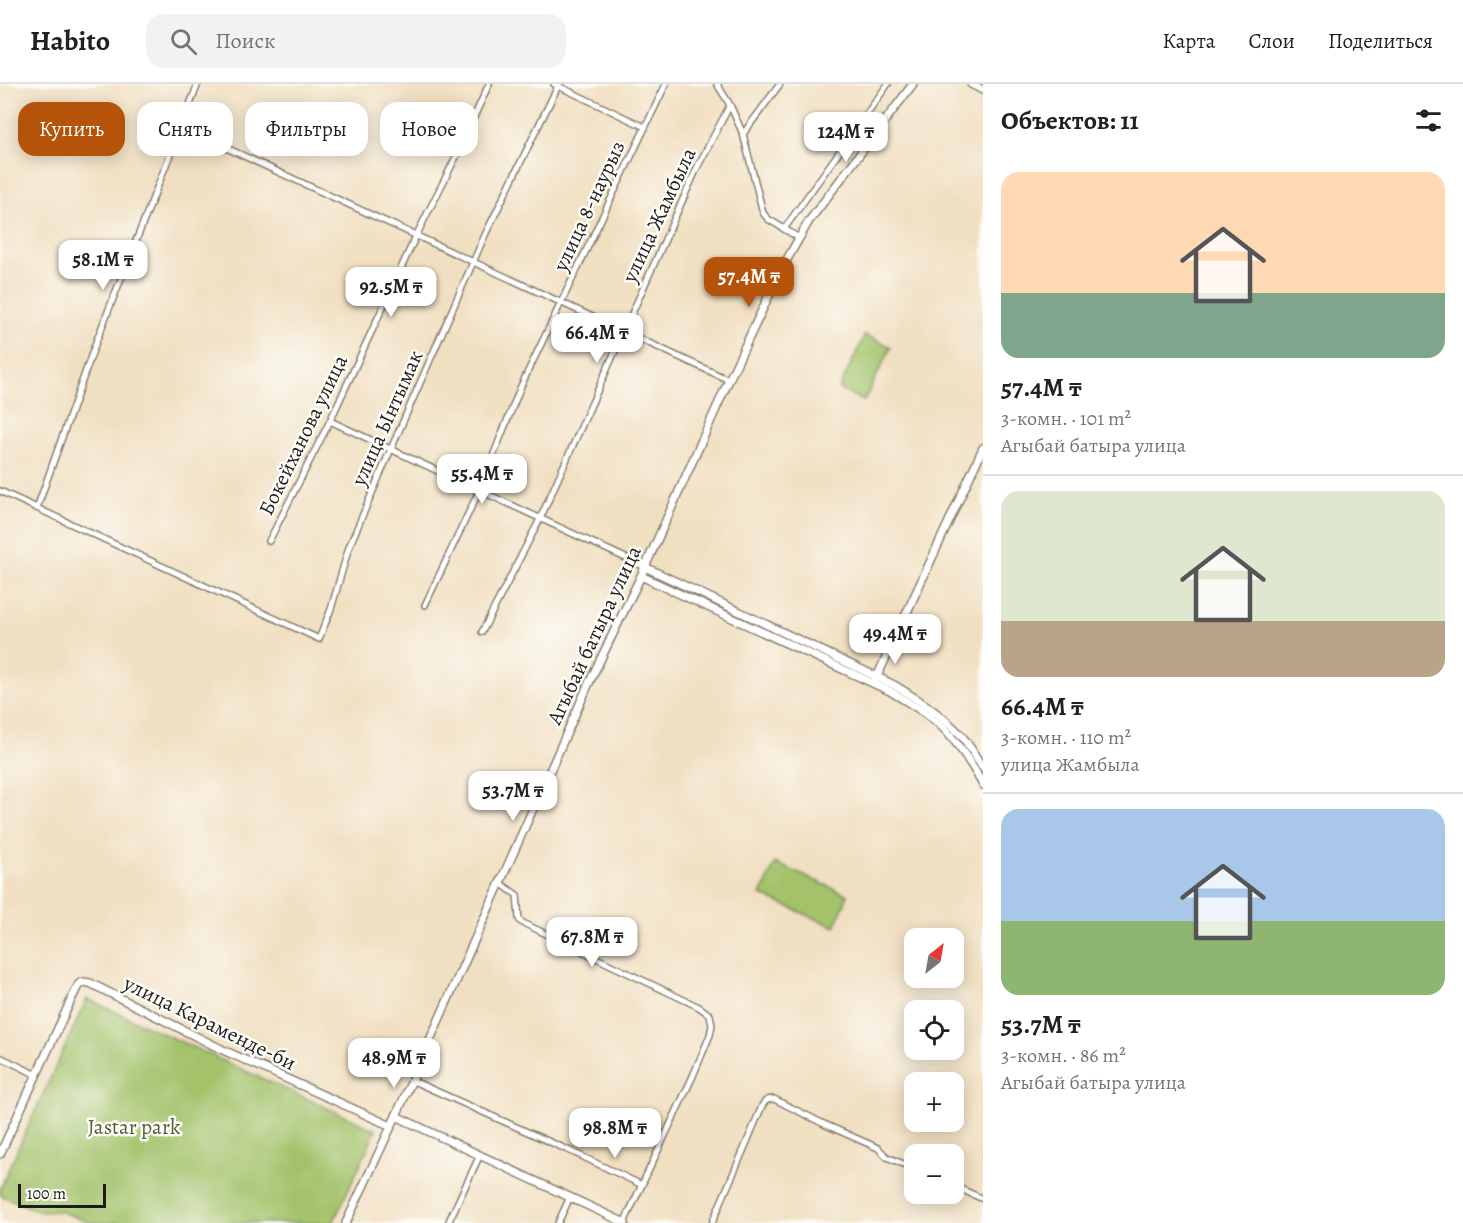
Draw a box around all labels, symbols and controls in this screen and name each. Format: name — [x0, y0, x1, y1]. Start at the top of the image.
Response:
search box — [146, 14, 566, 68]
text: Habito — [30, 22, 110, 60]
icon: search — [167, 25, 200, 58]
text: Поиск — [215, 26, 275, 56]
text: Карта — [1162, 27, 1215, 55]
text: Слои — [1248, 27, 1295, 55]
text: Поделиться — [1328, 27, 1433, 55]
chip: Купить — [18, 102, 125, 156]
chip: Снять — [137, 102, 233, 156]
chip: Фильтры — [245, 102, 368, 156]
chip: Новое — [380, 102, 478, 156]
text: Объектов: 11 — [1001, 103, 1139, 138]
icon: filters — [1412, 104, 1445, 137]
pin: 124M ₸ — [797, 112, 895, 163]
text: 124M ₸ — [818, 118, 874, 145]
street label: улица 8-наурыз — [546, 136, 631, 277]
street label: улица Жамбыла — [615, 143, 703, 288]
icon: home — [1169, 211, 1277, 319]
pin: 58.1M ₸ — [48, 240, 158, 291]
text: 58.1M ₸ — [73, 246, 133, 273]
pin: 57.4M ₸ — [694, 257, 804, 308]
text: 57.4M ₸ — [718, 263, 780, 290]
pin: 92.5M ₸ — [336, 267, 446, 318]
text: 92.5M ₸ — [359, 273, 423, 300]
pin: 66.4M ₸ — [542, 313, 652, 364]
text: 66.4M ₸ — [565, 319, 629, 346]
street label: улица Ынтымак — [344, 346, 429, 491]
street label: Бокейханова улица — [252, 350, 354, 520]
text: 57.4M ₸ — [1001, 370, 1082, 405]
text: 3-комн. · 101 m² — [1001, 405, 1131, 432]
text: Агыбай батыра улица — [1001, 432, 1186, 459]
pin: 55.4M ₸ — [427, 454, 537, 505]
text: 55.4M ₸ — [451, 460, 513, 487]
icon: home — [1169, 530, 1277, 638]
street label: Агыбай батыра улица — [540, 541, 648, 730]
pin: 49.4M ₸ — [840, 614, 950, 665]
text: 49.4M ₸ — [863, 620, 927, 647]
text: 66.4M ₸ — [1001, 689, 1084, 724]
text: 3-комн. · 110 m² — [1001, 724, 1131, 751]
text: улица Жамбыла — [1001, 751, 1140, 778]
pin: 53.7M ₸ — [458, 771, 568, 822]
text: 53.7M ₸ — [482, 777, 544, 804]
icon: home — [1169, 848, 1277, 956]
pin: 67.8M ₸ — [537, 917, 647, 968]
text: 67.8M ₸ — [560, 923, 624, 950]
north arrow — [904, 928, 964, 988]
map controls — [904, 928, 964, 1204]
street label: улица Караменде-би — [118, 969, 301, 1077]
button: locate — [904, 1000, 964, 1060]
text: 53.7M ₸ — [1001, 1007, 1081, 1042]
pin: 48.9M ₸ — [339, 1038, 449, 1089]
text: 3-комн. · 86 m² — [1001, 1042, 1126, 1069]
text: 48.9M ₸ — [362, 1044, 426, 1071]
text: Агыбай батыра улица — [1001, 1069, 1186, 1096]
button: + — [904, 1072, 964, 1132]
pin: 98.8M ₸ — [560, 1108, 670, 1159]
park label: Jastar park — [88, 1113, 181, 1141]
text: 98.8M ₸ — [583, 1114, 647, 1141]
button: − — [904, 1144, 964, 1204]
scale bar — [18, 1181, 106, 1208]
text: 100 m — [27, 1183, 66, 1205]

